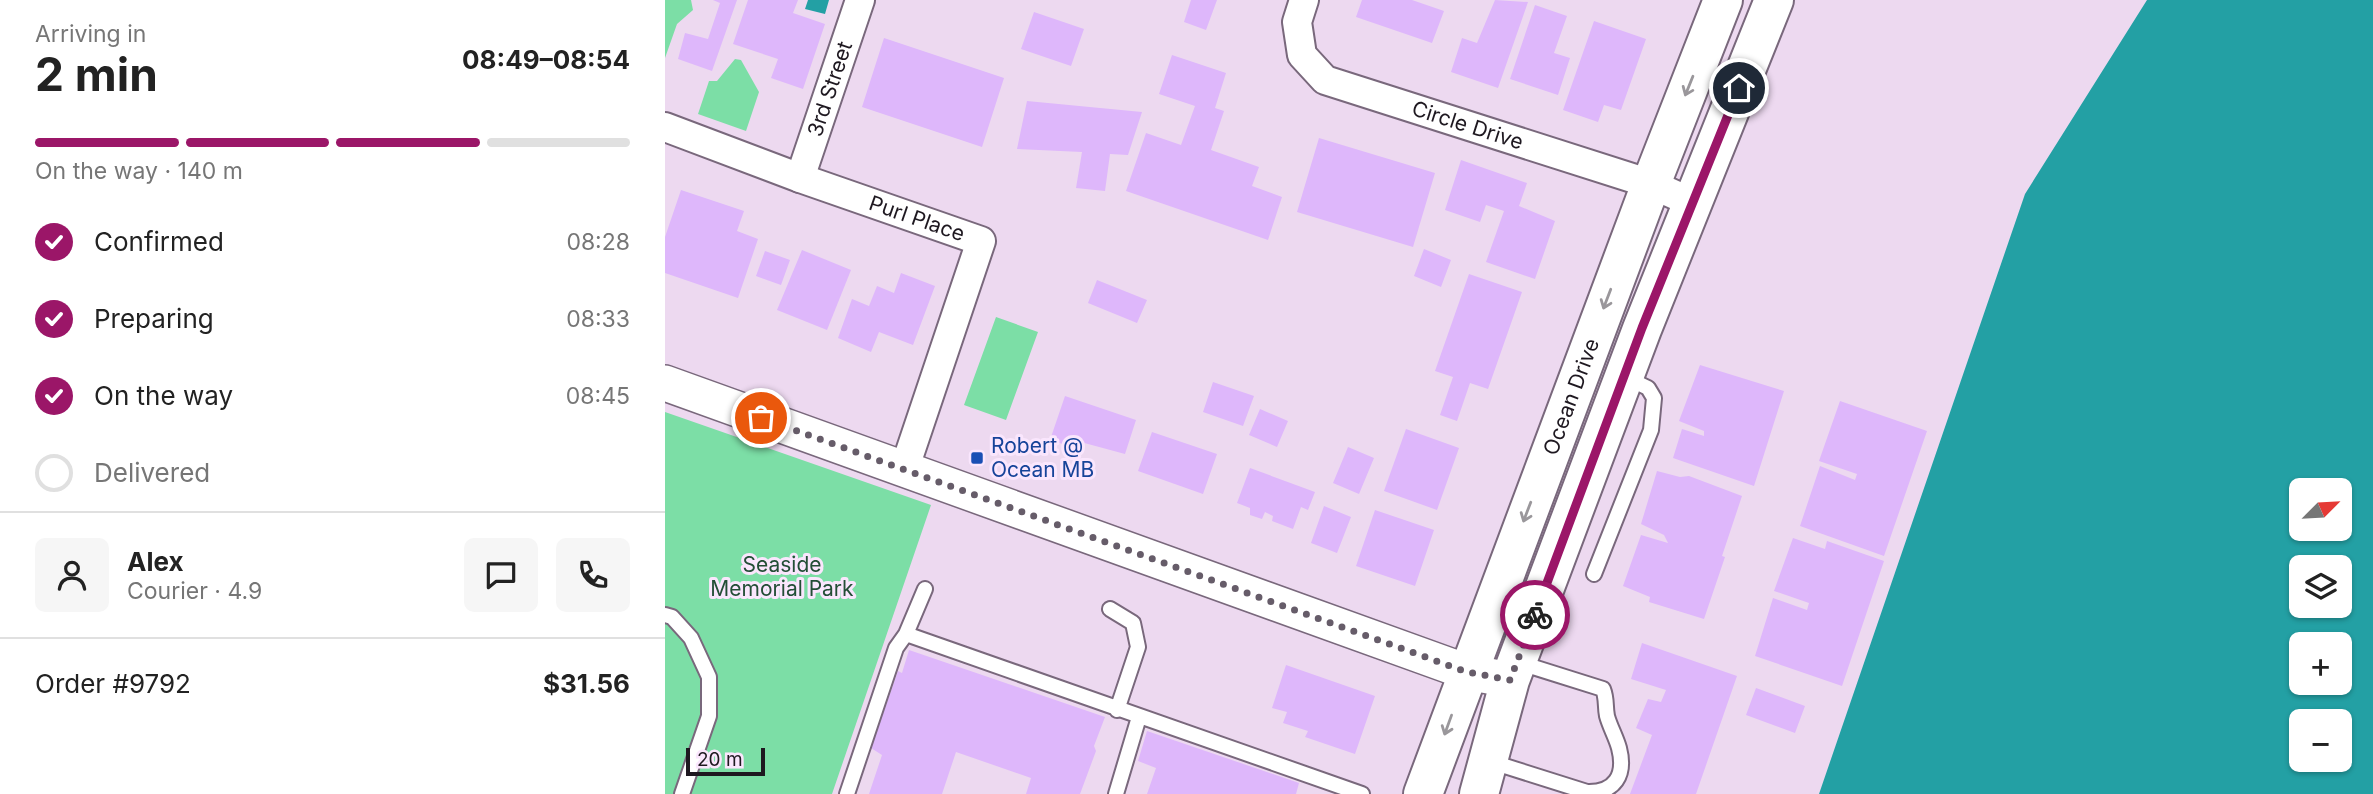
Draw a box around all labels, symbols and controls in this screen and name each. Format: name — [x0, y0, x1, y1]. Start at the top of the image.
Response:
text: Arriving in — [35, 20, 146, 48]
street label: 3rd Street — [802, 38, 857, 139]
text: 08:49–08:54 — [462, 44, 630, 75]
text: 2 min — [35, 46, 158, 102]
pin — [1709, 58, 1769, 118]
icon: home — [1720, 69, 1758, 107]
one-way arrow — [1681, 75, 1694, 97]
street label: Circle Drive — [1409, 96, 1526, 154]
text: On the way · 140 m — [35, 157, 243, 185]
street label: Purl Place — [866, 190, 968, 246]
icon: check — [35, 223, 73, 261]
text: Confirmed — [94, 226, 224, 257]
text: 08:28 — [566, 228, 630, 256]
one-way arrow — [1600, 287, 1613, 309]
icon: check — [35, 300, 73, 338]
text: Preparing — [94, 303, 214, 334]
text: 08:33 — [566, 305, 630, 333]
street label: Ocean Drive — [1538, 335, 1604, 459]
icon: check — [35, 377, 73, 415]
text: On the way — [94, 380, 233, 411]
text: 08:45 — [566, 382, 630, 410]
pin — [731, 388, 791, 448]
icon: bag — [742, 399, 780, 437]
place label: Robert @ Ocean MB — [991, 433, 1094, 482]
marker: Robert @ Ocean MB — [969, 450, 985, 466]
text: Delivered — [94, 457, 210, 488]
north arrow — [2289, 478, 2352, 541]
map controls — [2289, 478, 2352, 772]
one-way arrow — [1520, 500, 1533, 522]
button: person — [35, 538, 109, 612]
button: chat — [464, 538, 538, 612]
button: phone — [556, 538, 630, 612]
text: Alex — [127, 546, 184, 577]
park label: Seaside Memorial Park — [710, 552, 854, 601]
button: layers — [2289, 555, 2352, 618]
text: Courier · 4.9 — [127, 577, 262, 605]
courier — [1500, 580, 1570, 650]
icon: bike — [1516, 596, 1554, 634]
button: + — [2289, 632, 2352, 695]
text: Order #9792 — [35, 668, 191, 699]
text: $31.56 — [543, 668, 630, 699]
button: − — [2289, 709, 2352, 772]
one-way arrow — [1441, 713, 1453, 735]
scale bar — [686, 745, 765, 777]
text: 20 m — [697, 748, 743, 771]

